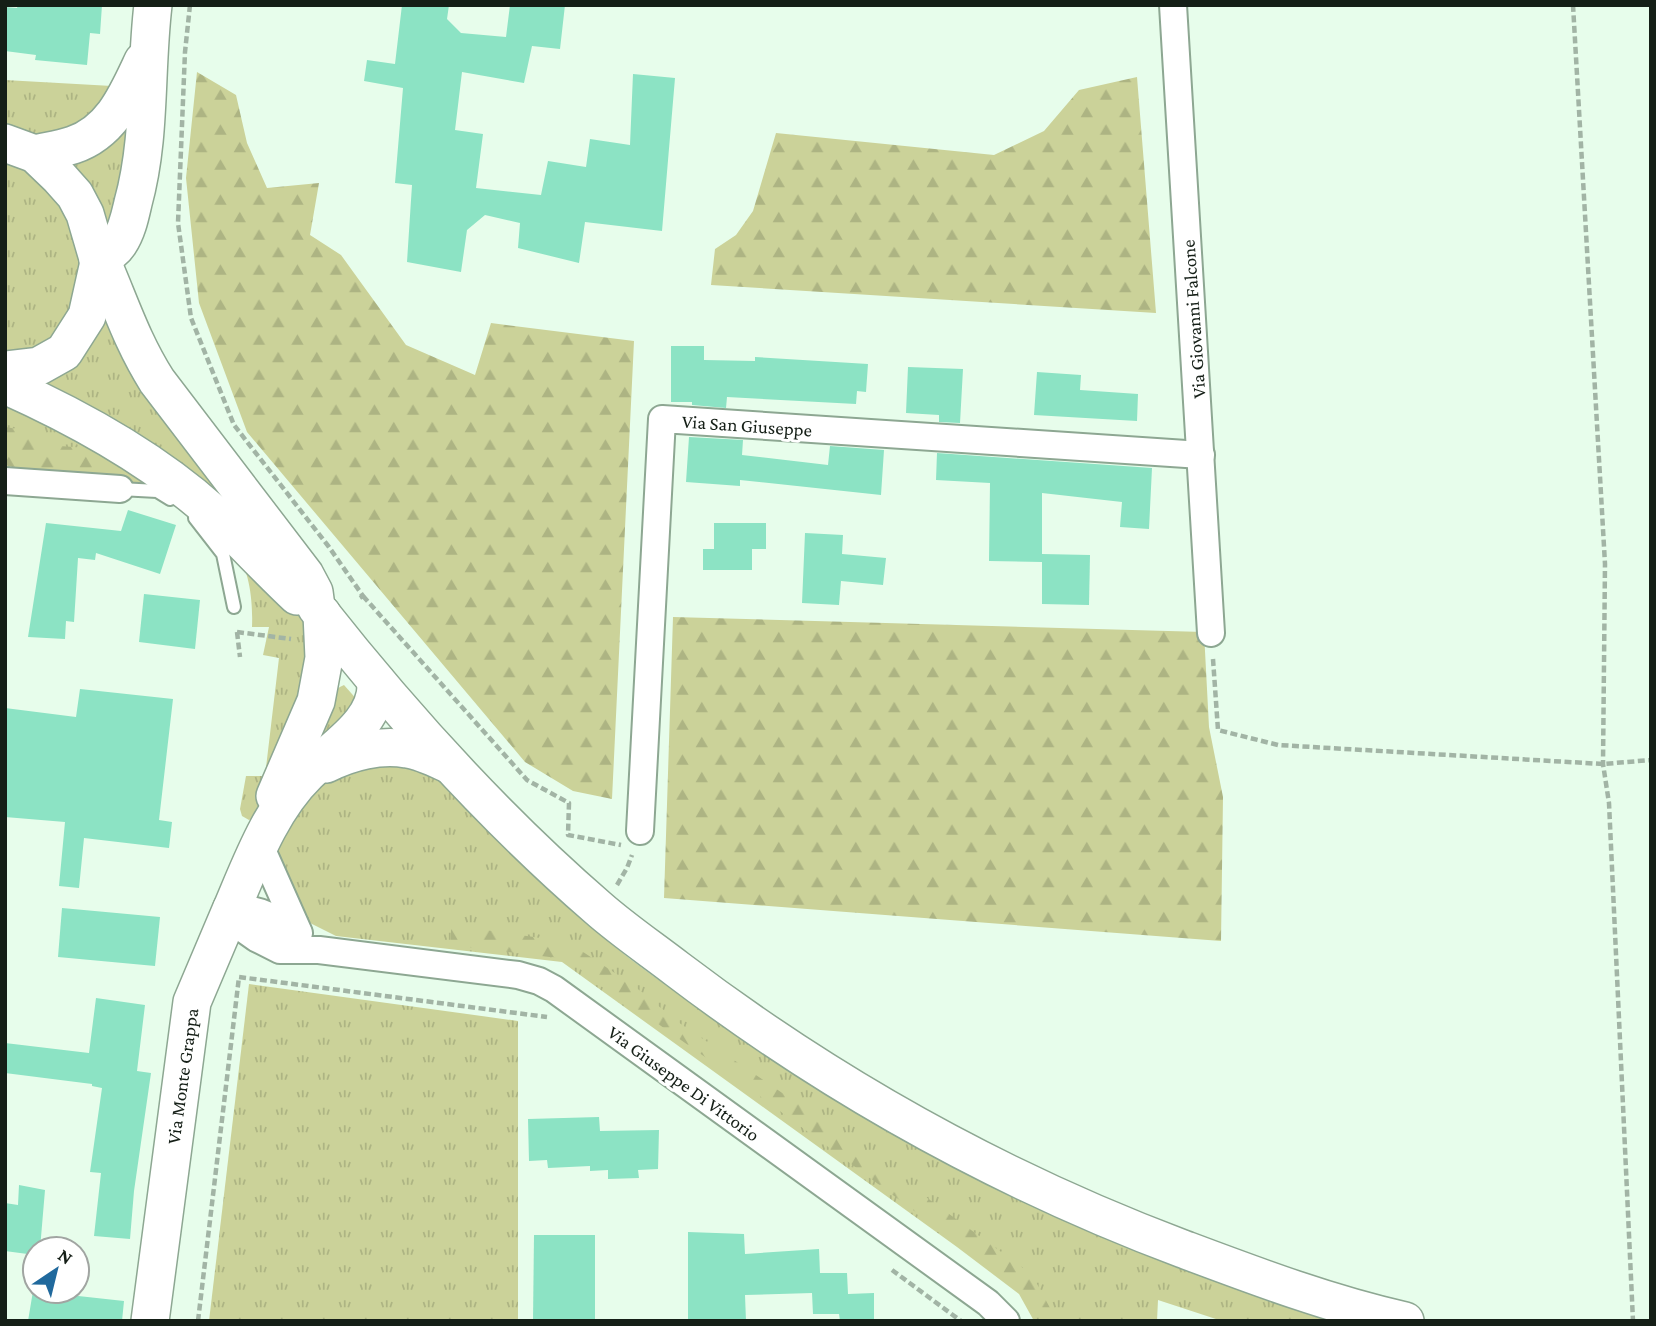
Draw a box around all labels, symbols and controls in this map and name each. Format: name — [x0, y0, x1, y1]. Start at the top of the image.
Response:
street label: Via Giovanni Falcone — [1177, 239, 1210, 399]
street label: Via San Giuseppe — [681, 410, 813, 441]
street label: Via Monte Grappa — [163, 1006, 202, 1146]
street label: Via Giuseppe Di Vittorio — [604, 1021, 764, 1145]
north arrow — [21, 1235, 91, 1305]
text: N — [54, 1244, 77, 1269]

